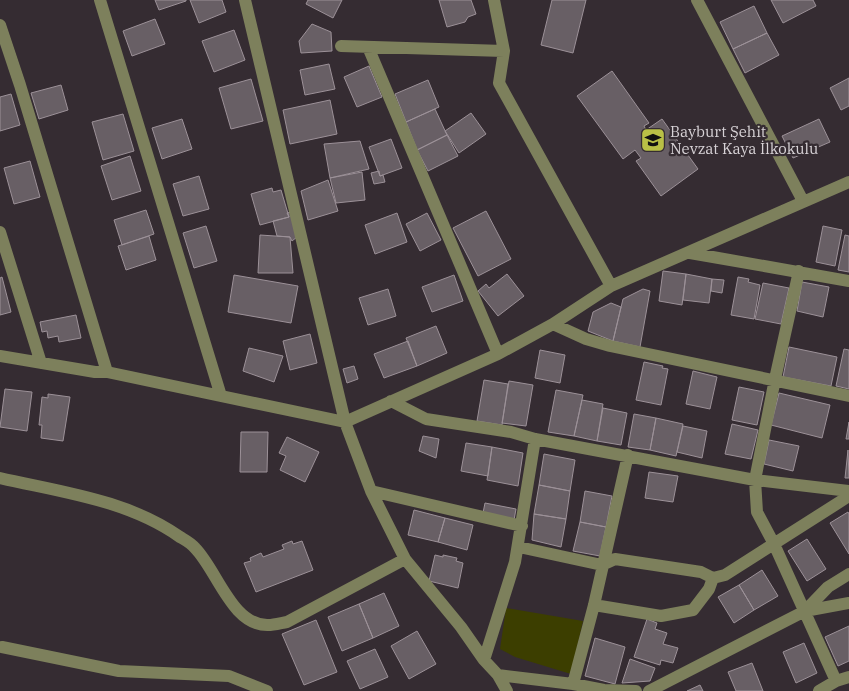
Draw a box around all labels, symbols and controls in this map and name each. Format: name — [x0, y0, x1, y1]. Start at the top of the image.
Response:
place label: Bayburt Şehit Nevzat Kaya İlkokulu — [670, 122, 818, 158]
school or university icon: Bayburt Şehit Nevzat Kaya İlkokulu — [640, 127, 666, 153]

